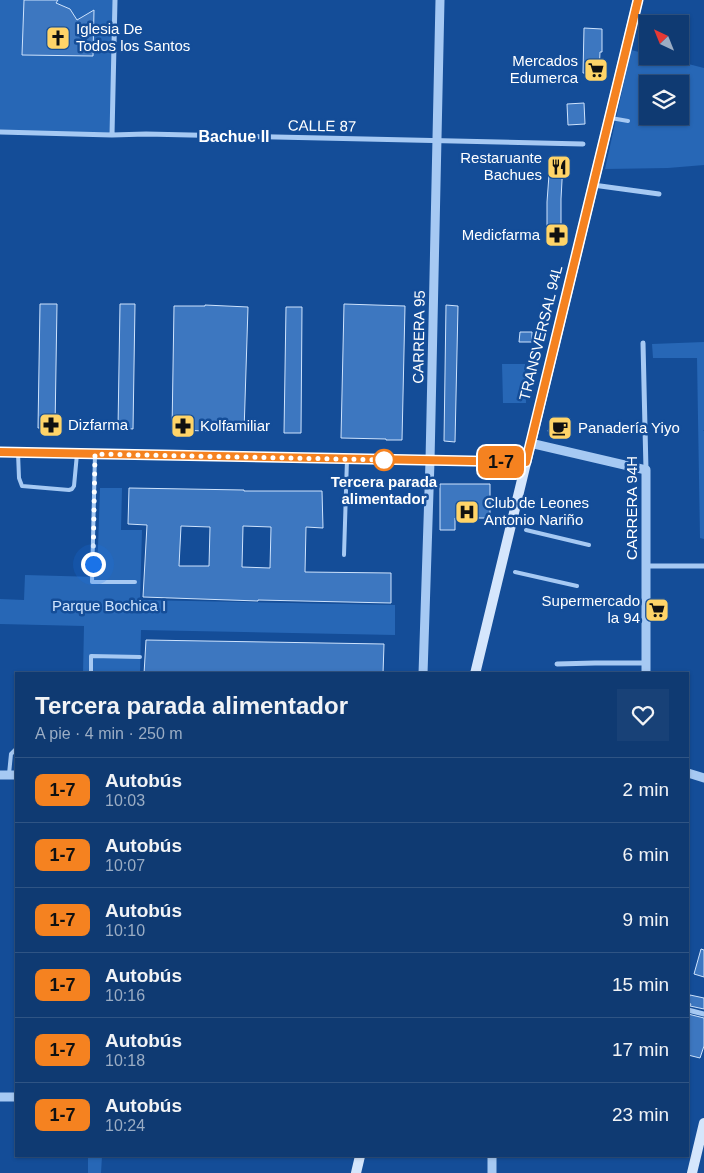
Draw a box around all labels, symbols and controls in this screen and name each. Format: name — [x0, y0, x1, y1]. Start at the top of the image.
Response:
north arrow — [639, 15, 689, 65]
map controls — [639, 15, 689, 125]
place label: Iglesia De Todos los Santos — [76, 20, 190, 54]
church icon: Iglesia De Todos los Santos — [45, 25, 71, 51]
place label: Mercados Edumerca — [510, 52, 579, 86]
supermarket icon: Mercados Edumerca — [583, 57, 609, 83]
button: layers — [639, 75, 689, 125]
street label: CALLE 87 — [288, 116, 356, 135]
district label: Bachue II — [198, 128, 270, 145]
place label: Restaruante Bachues — [460, 149, 542, 183]
restaurant icon: Restaruante Bachues — [546, 154, 572, 180]
pharmacy icon: Medicfarma — [544, 222, 570, 248]
place label: Medicfarma — [462, 226, 541, 243]
street label: TRANSVERSAL 94L — [515, 264, 566, 402]
street label: CARRERA 95 — [409, 290, 428, 384]
pharmacy icon: Dizfarma — [38, 412, 64, 438]
pharmacy icon: Kolfamiliar — [170, 413, 196, 439]
cafe icon: Panadería Yiyo — [547, 415, 573, 441]
place label: Dizfarma — [68, 416, 129, 433]
place label: Kolfamiliar — [200, 417, 270, 434]
place label: Panadería Yiyo — [578, 419, 680, 436]
line badge: 1-7 — [472, 446, 530, 478]
marker: Tercera parada alimentador — [373, 449, 395, 471]
text: 1-7 — [488, 452, 514, 472]
street label: CARRERA 94H — [623, 456, 640, 560]
place label: Tercera parada alimentador — [331, 473, 438, 507]
place label: Club de Leones Antonio Nariño — [484, 494, 589, 528]
hospital icon: Club de Leones Antonio Nariño — [454, 499, 480, 525]
your location — [81, 552, 106, 577]
place label: Supermercado la 94 — [542, 592, 640, 626]
park label: Parque Bochica I — [52, 597, 166, 614]
supermarket icon: Supermercado la 94 — [644, 597, 670, 623]
button: heart — [617, 689, 669, 741]
text: Tercera parada alimentador — [35, 692, 348, 719]
text: A pie · 4 min · 250 m — [35, 725, 183, 742]
text: Autobús — [105, 770, 182, 791]
text: 2 min — [623, 779, 669, 800]
text: 1-7 — [49, 780, 76, 800]
text: 10:03 — [105, 792, 145, 809]
text: Autobús — [105, 835, 182, 856]
text: 6 min — [623, 844, 669, 865]
text: 1-7 — [49, 845, 76, 865]
text: 10:07 — [105, 857, 145, 874]
text: Autobús — [105, 900, 182, 921]
text: 9 min — [623, 909, 669, 930]
text: 1-7 — [49, 910, 76, 930]
text: 10:10 — [105, 922, 145, 939]
text: Autobús — [105, 965, 182, 986]
text: 15 min — [612, 974, 669, 995]
text: 1-7 — [49, 975, 76, 995]
text: 10:16 — [105, 987, 145, 1004]
text: Autobús — [105, 1030, 182, 1051]
text: 17 min — [612, 1039, 669, 1060]
text: 1-7 — [49, 1040, 76, 1060]
text: 10:18 — [105, 1052, 145, 1069]
text: Autobús — [105, 1095, 182, 1116]
text: 23 min — [612, 1104, 669, 1125]
text: 1-7 — [49, 1105, 76, 1125]
text: 10:24 — [105, 1117, 145, 1134]

